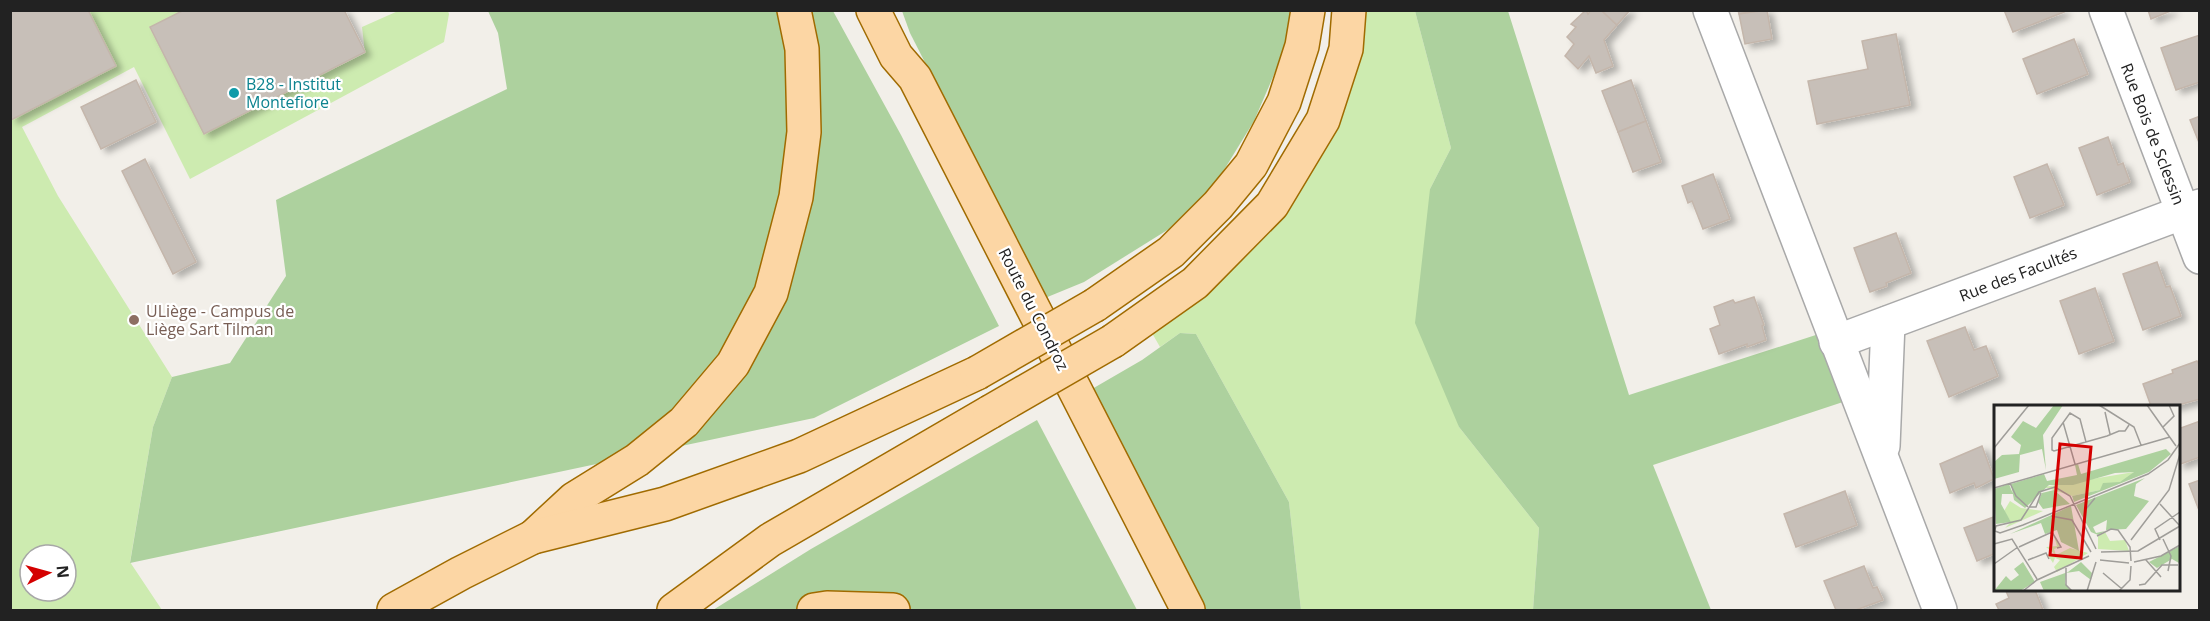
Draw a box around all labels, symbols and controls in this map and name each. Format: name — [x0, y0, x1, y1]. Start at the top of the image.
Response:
street label: Rue Bois de Sclessin — [2116, 60, 2190, 208]
place label: B28 - Institut Montefiore — [246, 73, 341, 113]
marker: B28 - Institut Montefiore — [227, 86, 241, 100]
street label: Rue des Facultés — [1956, 241, 2080, 307]
street label: Route du Condroz — [994, 244, 1074, 374]
place label: ULiège - Campus de Liège Sart Tilman — [146, 300, 294, 340]
marker: ULiège - Campus de Liège Sart Tilman — [127, 313, 141, 327]
inset map — [1994, 405, 2180, 591]
north arrow — [18, 543, 78, 603]
text: N — [51, 564, 74, 579]

